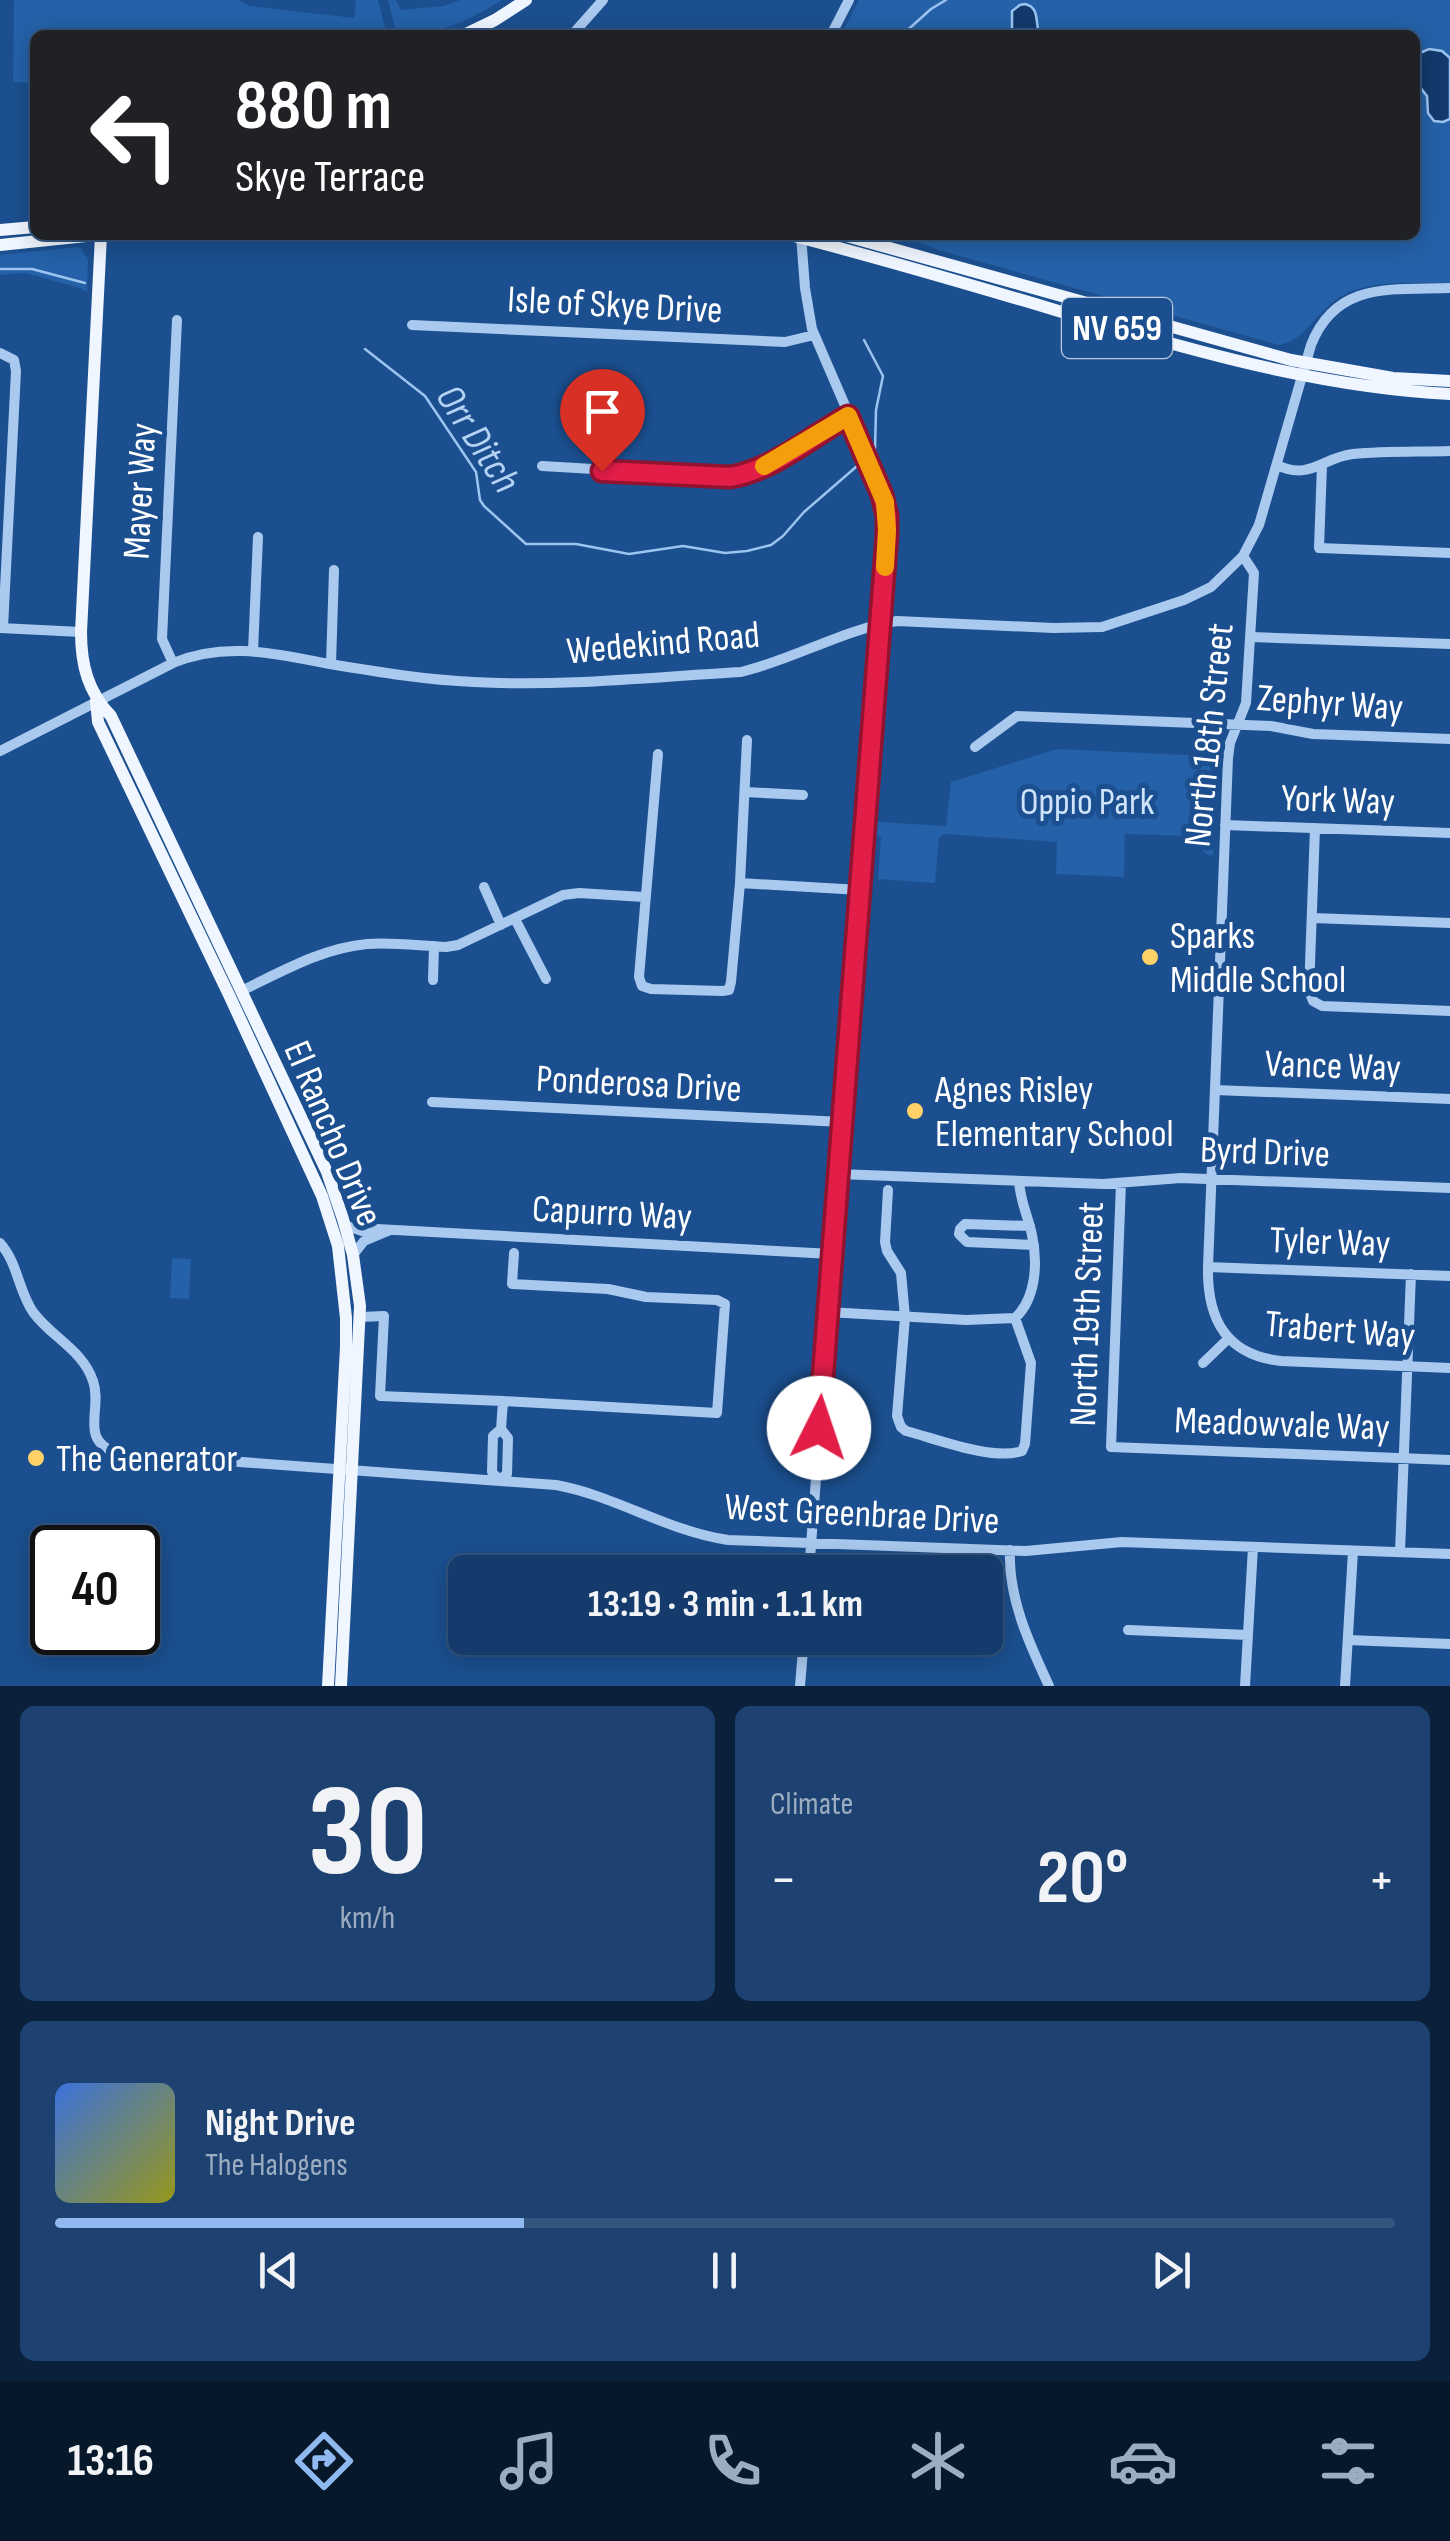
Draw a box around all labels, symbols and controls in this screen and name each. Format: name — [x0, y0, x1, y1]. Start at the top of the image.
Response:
text: 880 m — [235, 65, 392, 149]
icon: left — [70, 70, 200, 200]
text: Skye Terrace — [235, 150, 425, 205]
street label: Isle of Skye Drive — [506, 277, 724, 334]
road number: NV 659 — [1062, 298, 1172, 358]
pin — [560, 369, 645, 472]
water label: Orr Ditch — [425, 376, 530, 502]
icon: arrive — [575, 384, 630, 439]
street label: Mayer Way — [114, 422, 167, 560]
street label: Wedekind Road — [565, 613, 761, 674]
street label: North 18th Street — [1175, 621, 1244, 849]
street label: Zephyr Way — [1255, 676, 1405, 731]
street label: York Way — [1280, 776, 1396, 825]
park label: Oppio Park — [1020, 780, 1155, 825]
place label: Sparks Middle School — [1170, 914, 1346, 1003]
marker: Sparks Middle School — [1139, 946, 1161, 968]
street label: El Rancho Drive — [274, 1034, 392, 1233]
street label: Vance Way — [1264, 1042, 1402, 1091]
street label: Ponderosa Drive — [535, 1057, 743, 1112]
place label: Agnes Risley Elementary School — [934, 1068, 1174, 1157]
marker: Agnes Risley Elementary School — [904, 1100, 926, 1122]
street label: Byrd Drive — [1199, 1128, 1331, 1177]
street label: Capurro Way — [531, 1187, 693, 1240]
street label: North 19th Street — [1061, 1201, 1114, 1427]
street label: Tyler Way — [1269, 1218, 1391, 1267]
street label: Trabert Way — [1263, 1302, 1417, 1359]
position arrow — [767, 1376, 871, 1480]
street label: Meadowvale Way — [1174, 1398, 1391, 1451]
place label: The Generator — [56, 1437, 238, 1482]
marker: The Generator — [25, 1447, 47, 1469]
street label: West Greenbrae Drive — [723, 1485, 1000, 1544]
speed limit sign: 40 — [30, 1525, 160, 1655]
text: 13:19 · 3 min · 1.1 km — [588, 1582, 863, 1627]
text: 30 — [307, 1756, 428, 1912]
text: Climate — [770, 1785, 853, 1824]
text: 20° — [1036, 1834, 1129, 1925]
text: − — [770, 1847, 797, 1914]
text: + — [1368, 1847, 1395, 1914]
text: km/h — [340, 1899, 395, 1938]
text: Night Drive — [205, 2101, 356, 2146]
text: The Halogens — [205, 2146, 348, 2185]
icon: previous — [251, 2243, 306, 2298]
icon: pause — [697, 2243, 752, 2298]
icon: next — [1144, 2243, 1199, 2298]
icon: directions — [289, 2426, 359, 2496]
icon: music — [494, 2426, 564, 2496]
icon: phone — [698, 2426, 768, 2496]
icon: climate — [903, 2426, 973, 2496]
icon: car — [1108, 2426, 1178, 2496]
icon: filters — [1313, 2426, 1383, 2496]
text: 13:16 — [67, 2434, 154, 2489]

